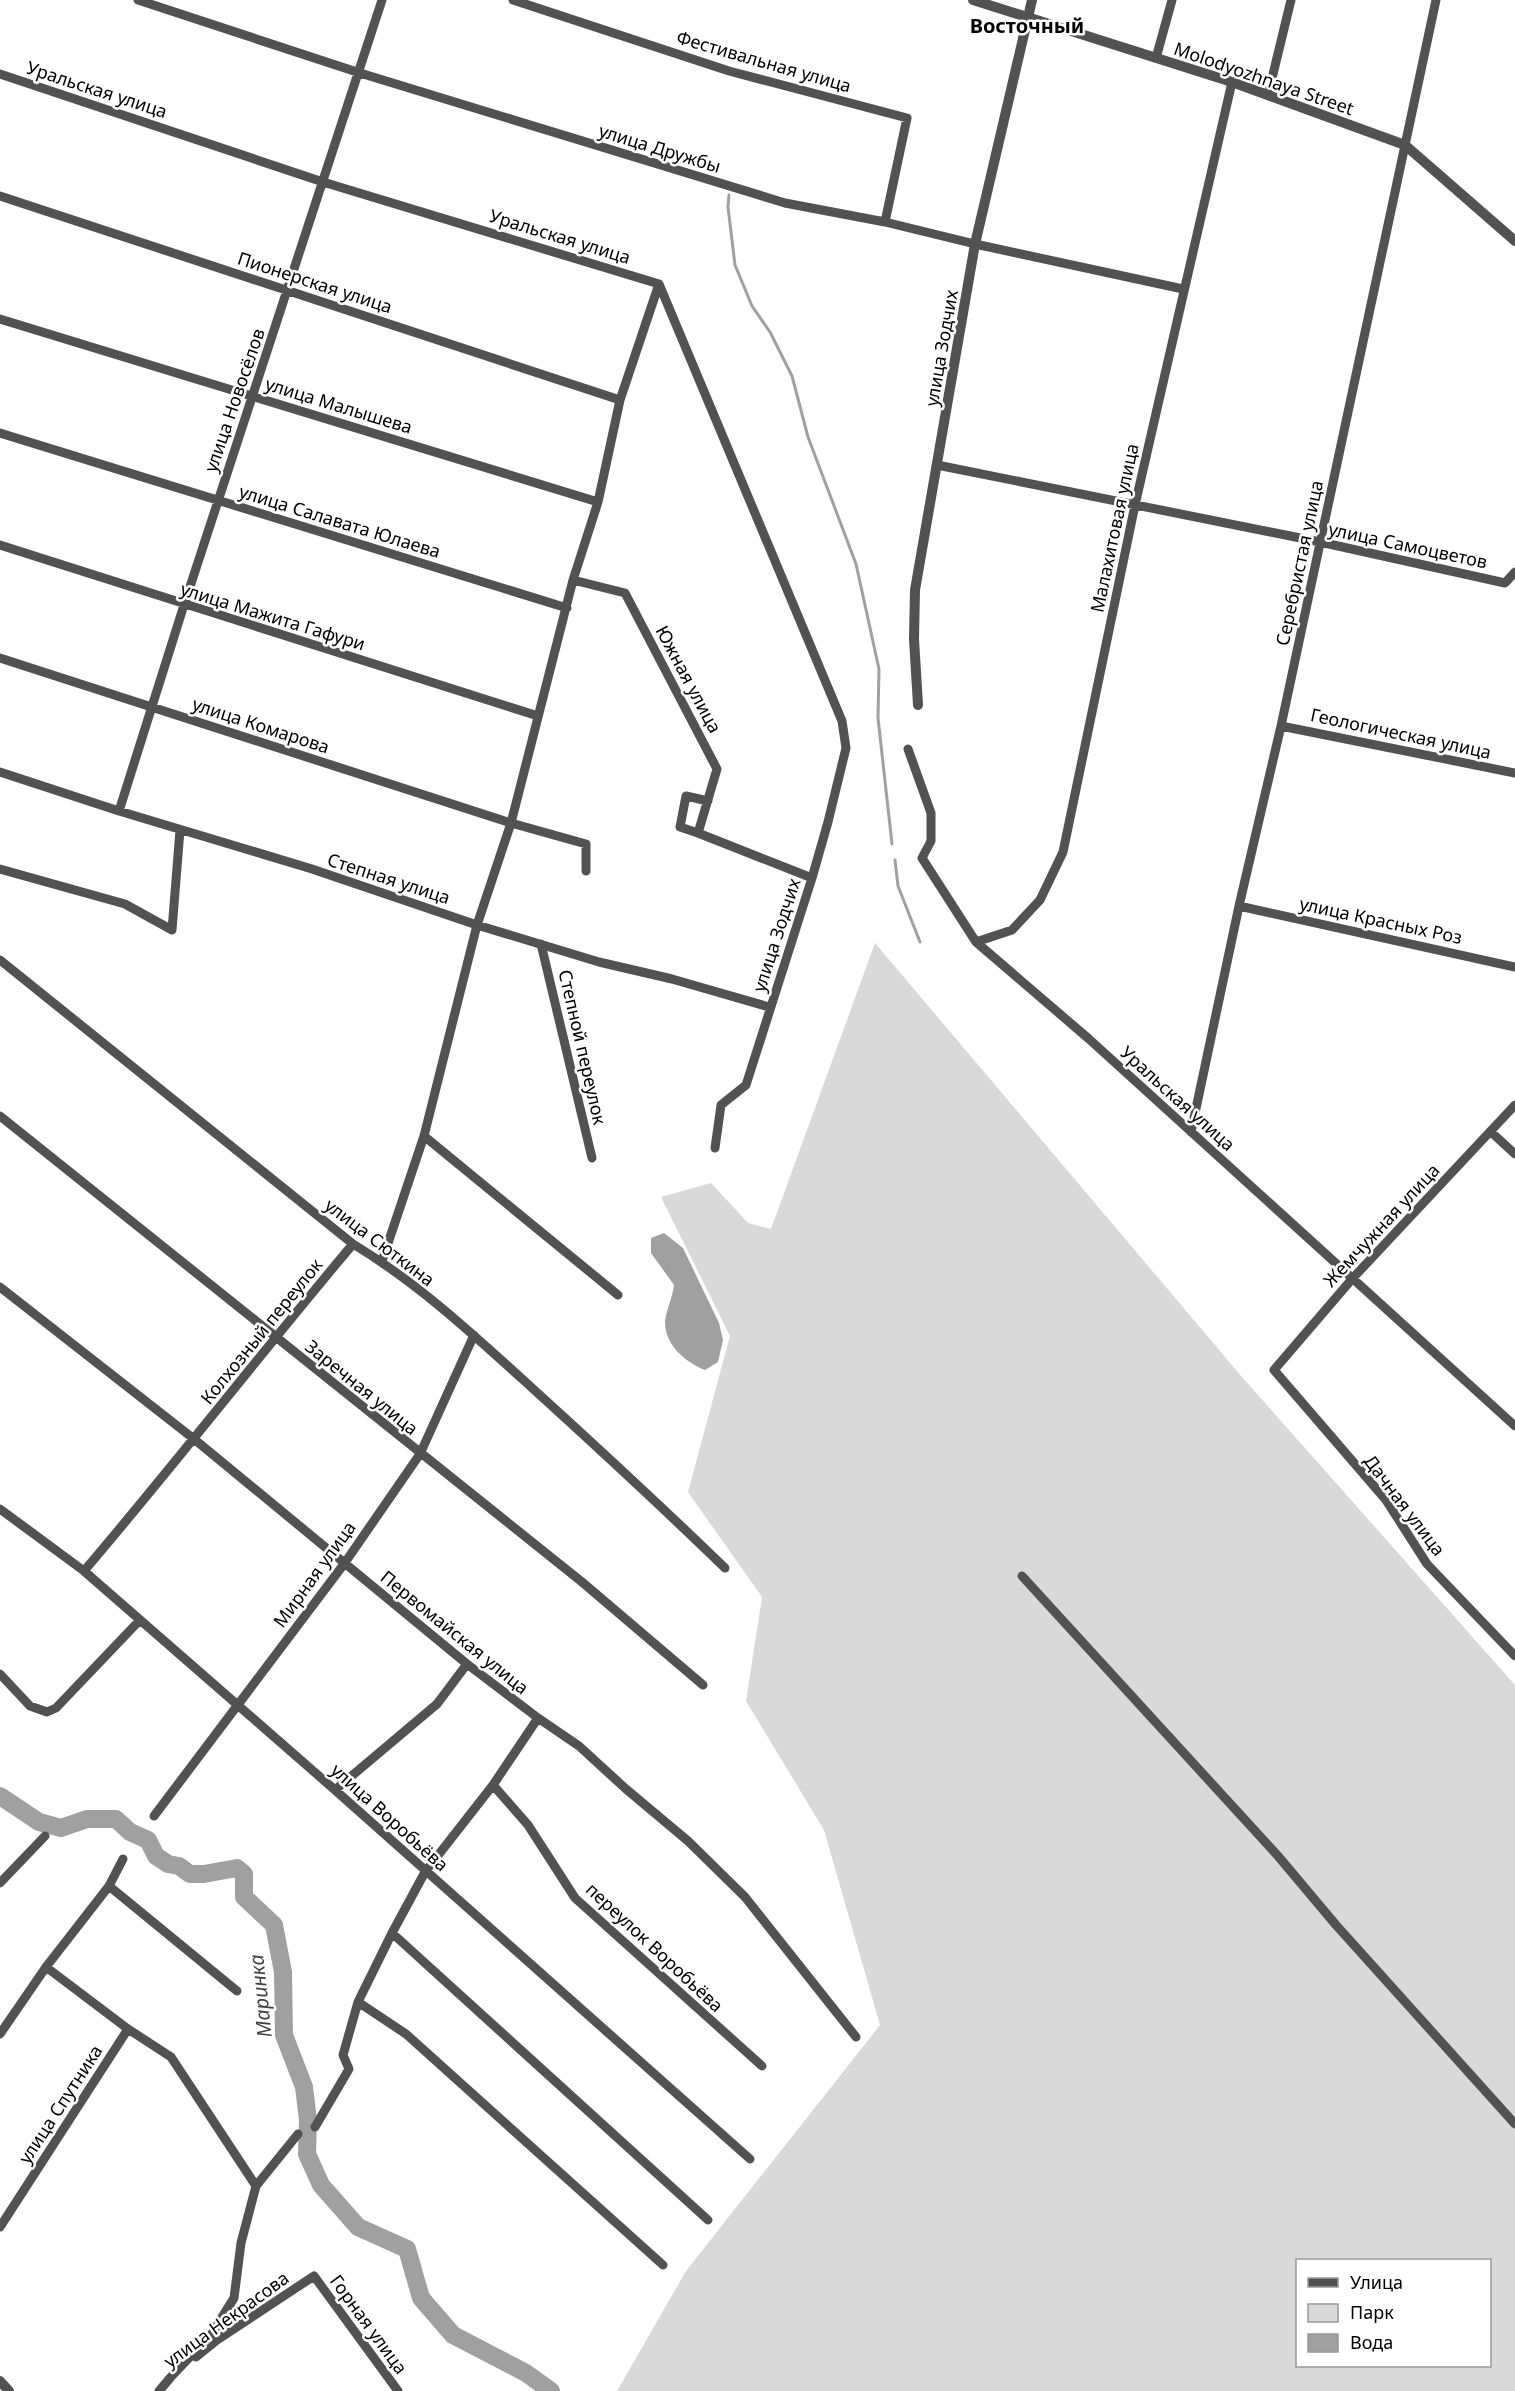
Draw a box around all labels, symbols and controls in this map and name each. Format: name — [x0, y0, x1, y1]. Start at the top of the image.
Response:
district label: Восточный — [970, 12, 1084, 39]
street label: Фестивальная улица — [674, 25, 854, 97]
street label: Molodyozhnaya Street — [1171, 36, 1358, 120]
street label: Уральская улица — [24, 55, 170, 123]
street label: улица Дружбы — [596, 118, 724, 178]
street label: Уральская улица — [486, 203, 634, 269]
street label: Пионерская улица — [235, 246, 395, 318]
street label: улица Зодчих — [919, 287, 963, 408]
street label: улица Новосёлов — [198, 325, 270, 475]
street label: улица Малышева — [263, 371, 415, 439]
street label: Малахитовая улица — [1084, 441, 1144, 615]
street label: Серебристая улица — [1270, 478, 1328, 648]
street label: улица Салавата Юлаева — [236, 479, 444, 563]
street label: улица Самоцветов — [1326, 516, 1490, 574]
street label: улица Мажита Гафури — [178, 576, 368, 656]
street label: Южная улица — [651, 621, 727, 737]
street label: улица Комарова — [189, 692, 333, 758]
street label: Геологическая улица — [1308, 702, 1494, 764]
street label: Степная улица — [325, 847, 453, 909]
street label: улица Зодчих — [746, 874, 806, 995]
street label: улица Красных Роз — [1298, 891, 1464, 949]
street label: Степной переулок — [553, 967, 613, 1127]
street label: Уральская улица — [1116, 1040, 1240, 1156]
street label: Жемчужная улица — [1318, 1158, 1444, 1292]
street label: улица Сюткина — [320, 1193, 440, 1291]
street label: Колхозный переулок — [195, 1253, 328, 1409]
street label: Заречная улица — [300, 1334, 424, 1440]
street label: Дачная улица — [1359, 1450, 1451, 1560]
street label: Мирная улица — [267, 1516, 361, 1632]
street label: Первомайская улица — [376, 1565, 534, 1699]
street label: улица Воробьёва — [326, 1758, 454, 1876]
street label: переулок Воробьёва — [581, 1877, 729, 2017]
water label: Маринка — [242, 1953, 278, 2039]
street label: улица Спутника — [13, 2040, 107, 2168]
legend — [1296, 2259, 1491, 2367]
street label: улица Некрасова — [159, 2265, 293, 2373]
street label: Горная улица — [325, 2270, 413, 2378]
text: Улица — [1350, 2270, 1403, 2294]
text: Парк — [1350, 2300, 1394, 2324]
text: Вода — [1350, 2330, 1393, 2354]

